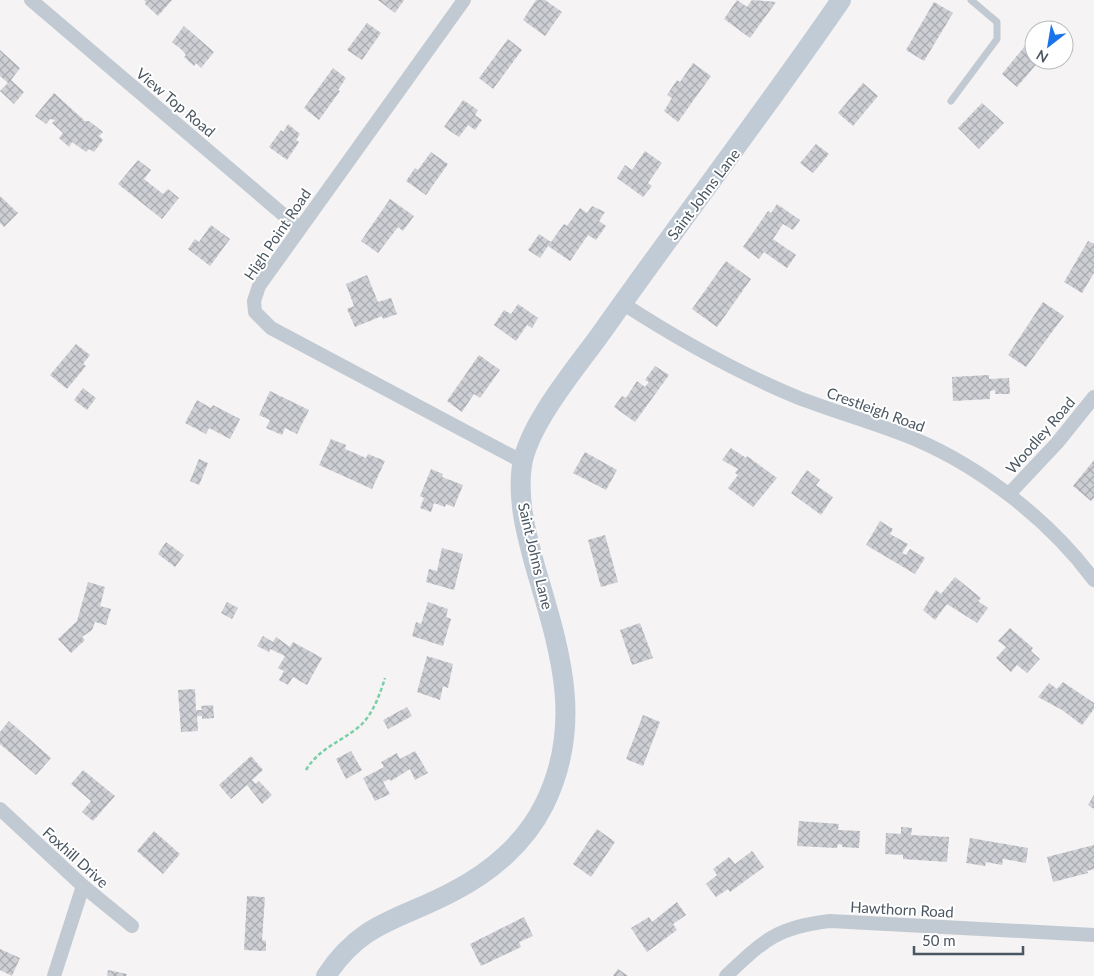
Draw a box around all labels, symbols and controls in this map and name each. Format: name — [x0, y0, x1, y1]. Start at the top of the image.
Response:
north arrow — [1024, 20, 1074, 70]
text: N — [1033, 47, 1051, 67]
street label: View Top Road — [133, 64, 219, 140]
street label: Saint Johns Lane — [663, 145, 743, 243]
street label: High Point Road — [240, 185, 314, 283]
street label: Crestleigh Road — [824, 383, 928, 435]
street label: Woodley Road — [1002, 393, 1078, 477]
street label: Saint Johns Lane — [515, 501, 557, 611]
street label: Foxhill Drive — [39, 823, 113, 891]
street label: Hawthorn Road — [850, 897, 954, 921]
scale bar — [914, 924, 1023, 956]
text: 50 m — [922, 931, 956, 949]

